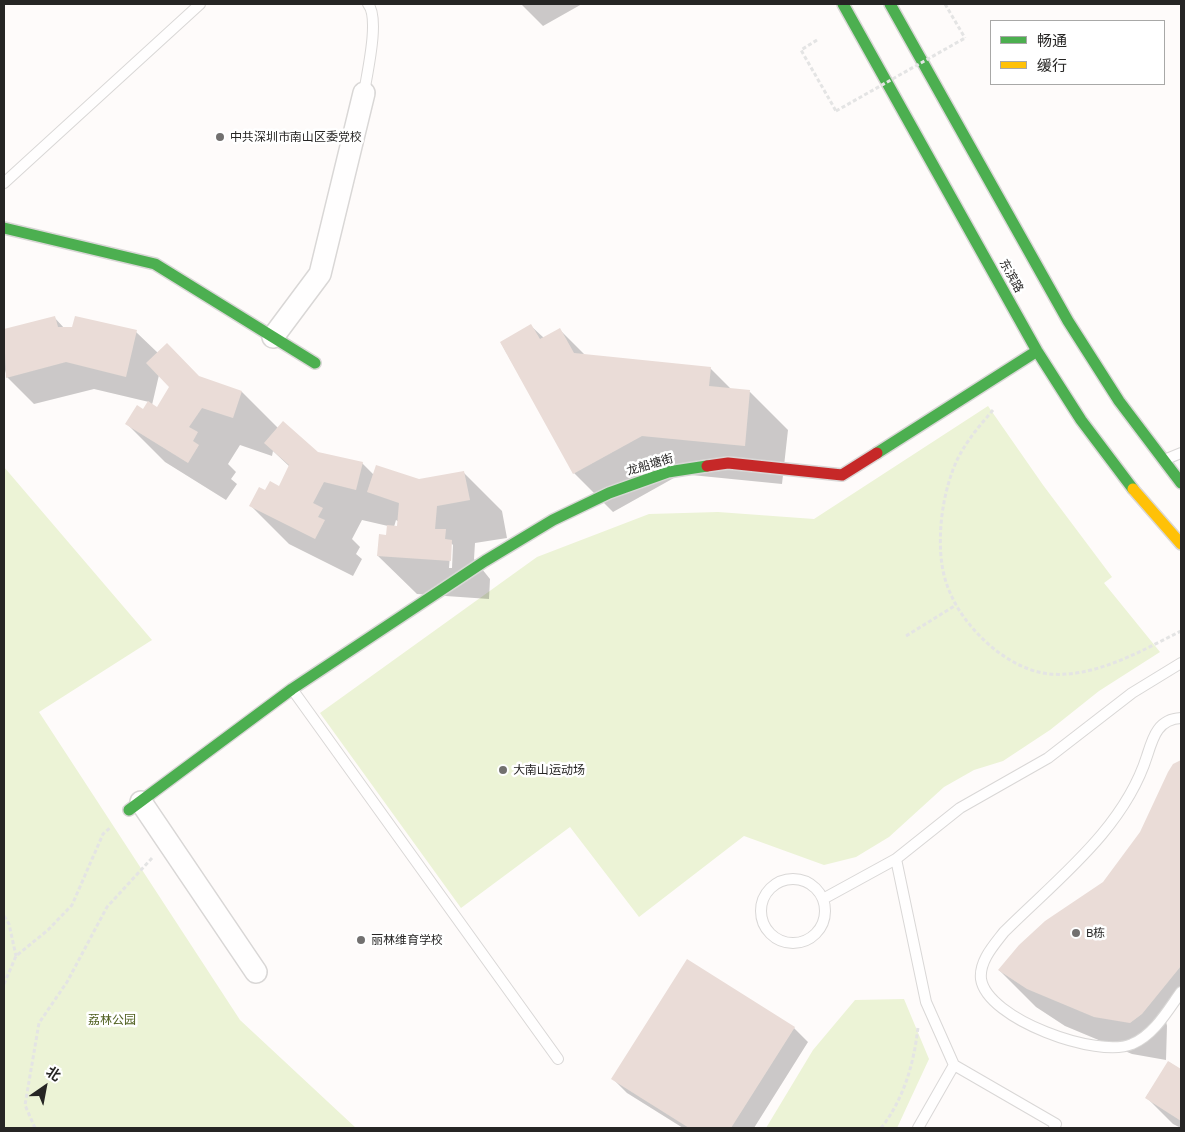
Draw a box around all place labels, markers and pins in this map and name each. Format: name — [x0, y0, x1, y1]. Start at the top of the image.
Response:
place label: 中共深圳市南山区委党校 — [230, 130, 362, 144]
marker: 中共深圳市南山区委党校 — [214, 131, 226, 143]
place label: 大南山运动场 — [513, 763, 585, 777]
marker: 大南山运动场 — [497, 764, 509, 776]
place label: B栋 — [1086, 926, 1105, 940]
marker: B栋 — [1070, 927, 1082, 939]
place label: 丽林维育学校 — [371, 933, 443, 947]
marker: 丽林维育学校 — [355, 934, 367, 946]

